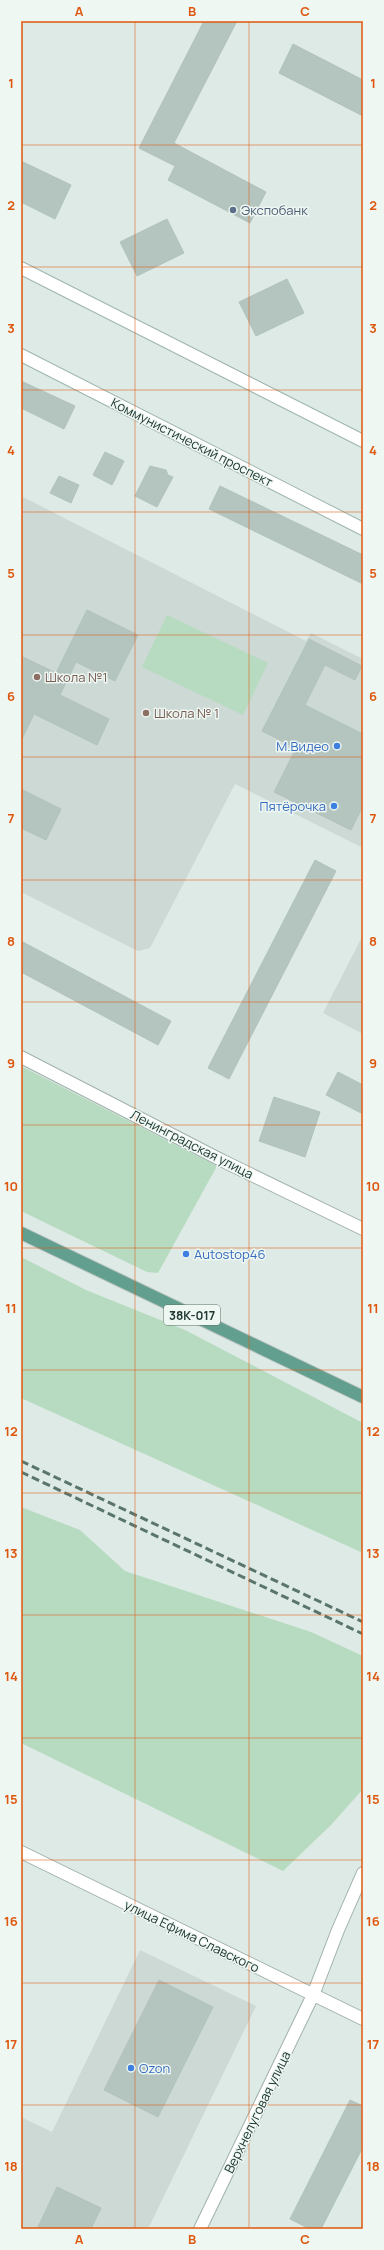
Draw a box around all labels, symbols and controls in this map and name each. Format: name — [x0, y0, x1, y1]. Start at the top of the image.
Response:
text: A — [75, 2, 84, 20]
text: B — [188, 2, 196, 20]
text: C — [300, 2, 310, 20]
text: 1 — [8, 74, 14, 92]
text: 1 — [370, 74, 376, 92]
text: 2 — [7, 196, 15, 214]
text: 2 — [369, 196, 377, 214]
place label: Экспобанк — [241, 201, 308, 219]
marker: Экспобанк — [228, 205, 238, 215]
text: 3 — [7, 319, 15, 337]
text: 3 — [369, 319, 377, 337]
street label: Коммунистический проспект — [108, 393, 276, 491]
text: 4 — [7, 441, 15, 459]
text: 4 — [369, 441, 377, 459]
text: 5 — [7, 564, 15, 582]
text: 5 — [369, 564, 377, 582]
place label: Школа №1 — [45, 668, 108, 686]
marker: Школа №1 — [32, 672, 42, 682]
text: 6 — [7, 687, 15, 705]
text: 6 — [369, 687, 377, 705]
place label: Школа № 1 — [154, 704, 219, 722]
marker: Школа № 1 — [141, 708, 151, 718]
place label: М.Видео — [276, 737, 329, 755]
marker: М.Видео — [332, 741, 342, 751]
place label: Пятёрочка — [260, 797, 326, 815]
marker: Пятёрочка — [329, 801, 339, 811]
text: 7 — [8, 809, 15, 827]
text: 7 — [370, 809, 377, 827]
text: 8 — [7, 932, 15, 950]
text: 8 — [369, 932, 377, 950]
text: 9 — [7, 1054, 15, 1072]
text: 9 — [369, 1054, 377, 1072]
street label: Ленинградская улица — [128, 1105, 256, 1183]
text: 10 — [4, 1177, 18, 1195]
text: 10 — [366, 1177, 380, 1195]
place label: Autostop46 — [194, 1245, 266, 1263]
marker: Autostop46 — [181, 1249, 191, 1259]
text: 11 — [5, 1299, 17, 1317]
text: 11 — [367, 1299, 379, 1317]
road number: 38К-017 — [164, 1305, 220, 1325]
text: 12 — [4, 1422, 18, 1440]
text: 12 — [366, 1422, 380, 1440]
text: 13 — [4, 1544, 18, 1562]
text: 13 — [366, 1544, 380, 1562]
text: 14 — [4, 1667, 18, 1685]
text: 14 — [366, 1667, 380, 1685]
text: 15 — [4, 1790, 18, 1808]
text: 15 — [366, 1790, 380, 1808]
street label: улица Ефима Славского — [122, 1895, 263, 1977]
text: 16 — [4, 1912, 18, 1930]
text: 16 — [366, 1912, 380, 1930]
text: 17 — [5, 2035, 17, 2053]
text: 17 — [367, 2035, 379, 2053]
street label: Верхнелуговая улица — [220, 2048, 294, 2176]
place label: Ozon — [139, 2059, 170, 2077]
marker: Ozon — [126, 2063, 136, 2073]
text: 18 — [4, 2157, 18, 2175]
text: 18 — [366, 2157, 380, 2175]
text: A — [75, 2230, 84, 2248]
text: B — [188, 2230, 196, 2248]
text: C — [300, 2230, 310, 2248]

